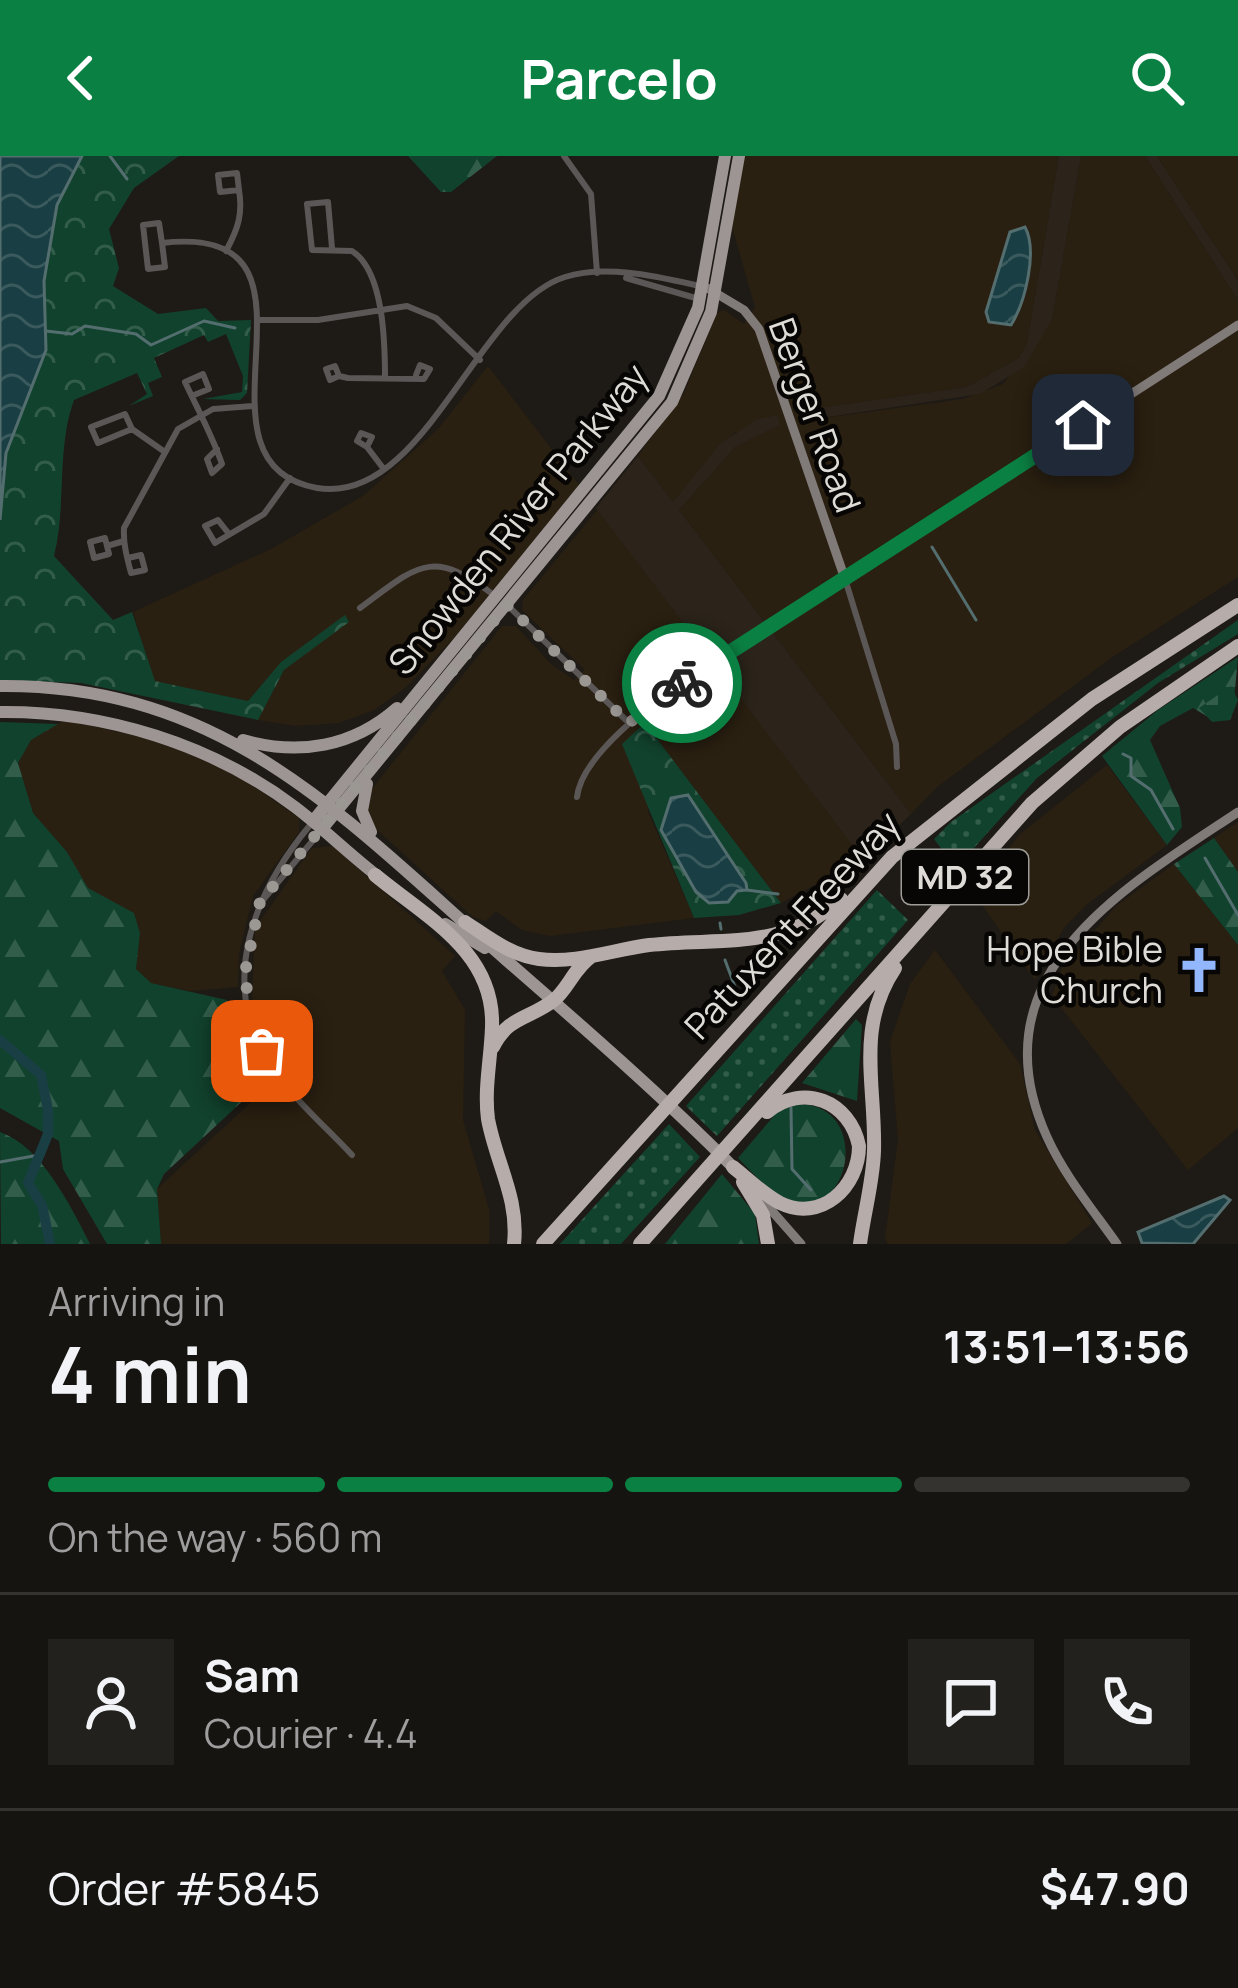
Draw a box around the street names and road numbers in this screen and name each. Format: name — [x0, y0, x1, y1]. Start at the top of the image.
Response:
street label: Berger Road — [758, 311, 873, 519]
street label: Snowden River Parkway — [377, 353, 659, 685]
street label: Patuxent Freeway — [673, 800, 910, 1049]
road number: MD 32 — [902, 850, 1028, 904]

